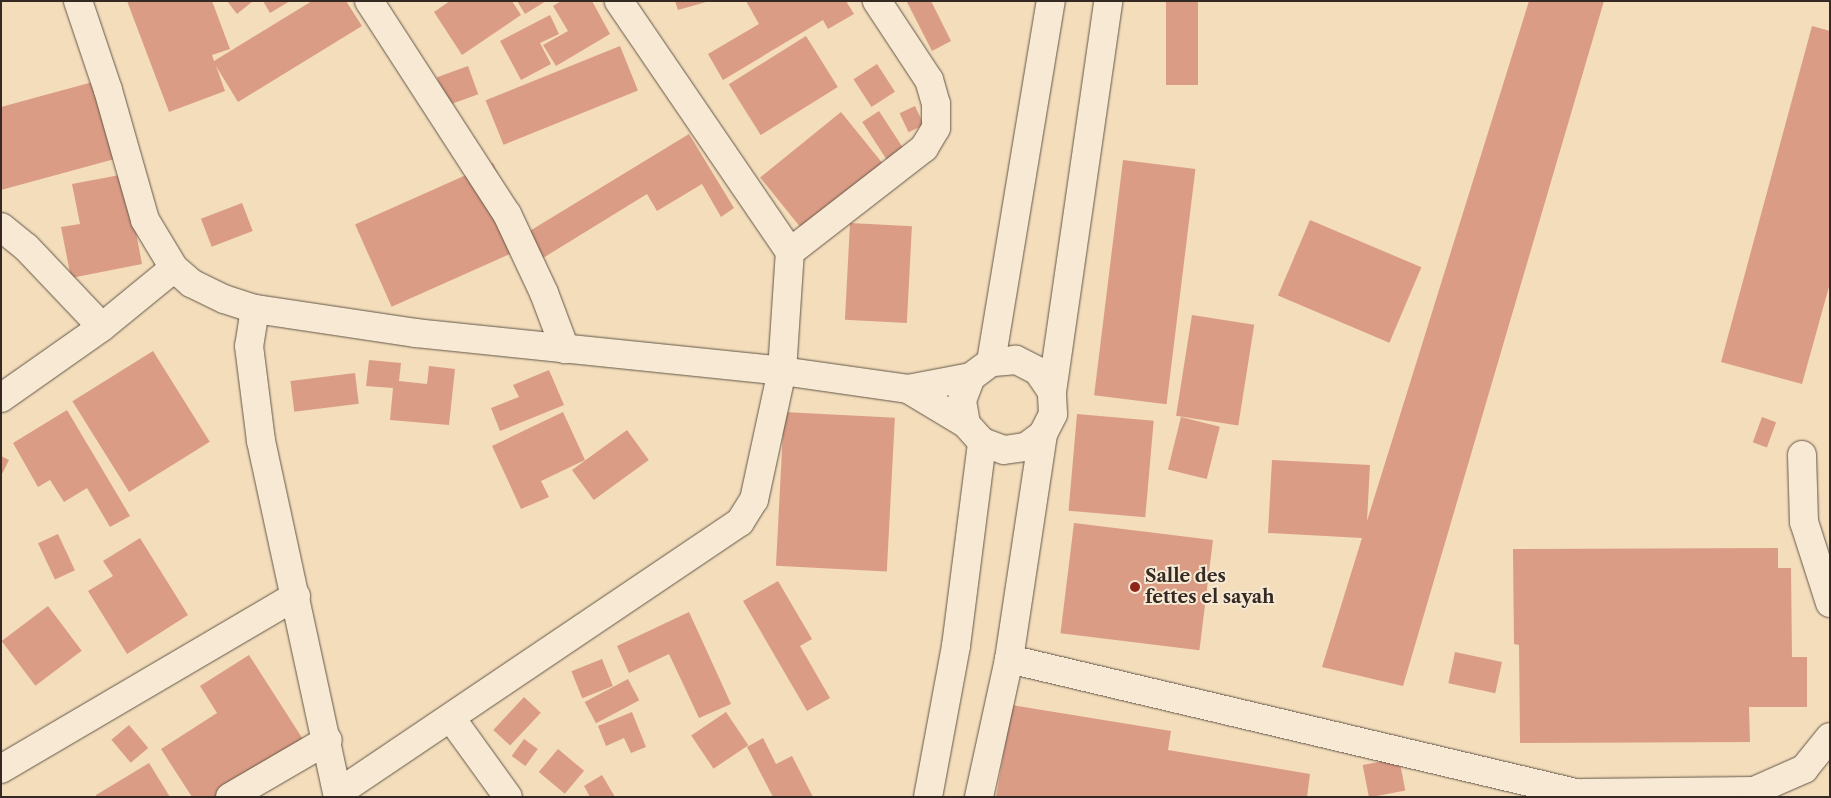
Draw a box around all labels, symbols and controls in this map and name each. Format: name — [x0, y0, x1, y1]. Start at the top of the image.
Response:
place label: Salle des fettes el sayah — [1145, 566, 1275, 608]
marker: Salle des fettes el sayah — [1129, 581, 1141, 593]

